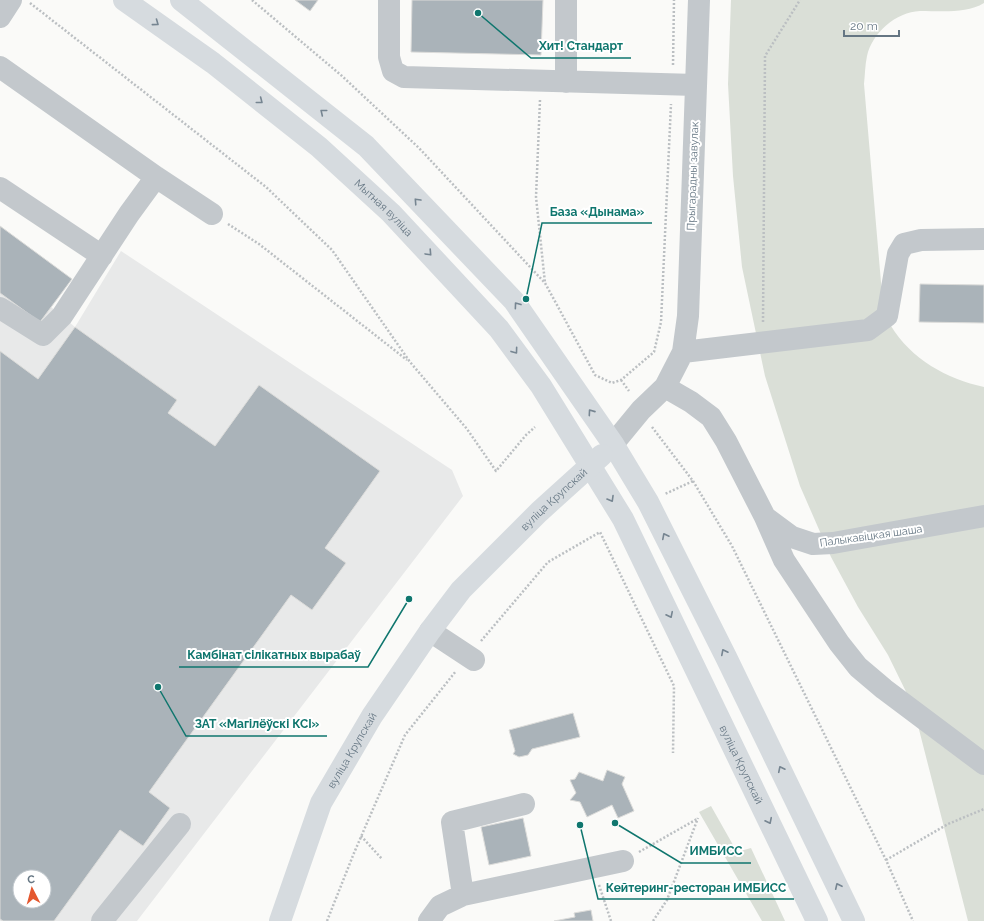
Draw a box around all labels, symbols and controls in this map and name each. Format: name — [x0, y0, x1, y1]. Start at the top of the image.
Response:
scale bar — [844, 12, 899, 38]
one-way arrow — [152, 18, 159, 26]
text: 20 m — [850, 19, 878, 33]
callout: Хит! Стандарт — [531, 34, 631, 58]
text: Хит! Стандарт — [538, 39, 623, 53]
one-way arrow — [256, 96, 263, 103]
one-way arrow — [321, 110, 328, 117]
street label: Прыгарадны завулак — [685, 121, 701, 231]
street label: Мытная вуліца — [352, 176, 416, 239]
one-way arrow — [415, 198, 422, 206]
callout: База «Дынама» — [542, 199, 652, 223]
text: База «Дынама» — [550, 205, 644, 219]
one-way arrow — [424, 248, 432, 256]
one-way arrow — [514, 303, 521, 310]
one-way arrow — [510, 346, 517, 353]
one-way arrow — [588, 409, 596, 416]
street label: вуліца Крупскай — [518, 465, 590, 533]
one-way arrow — [607, 495, 614, 502]
street label: Палыкавіцкая шаша — [819, 522, 923, 550]
one-way arrow — [662, 533, 670, 540]
one-way arrow — [665, 611, 673, 619]
callout: Камбінат сілікатных вырабаў — [179, 643, 368, 667]
text: Камбінат сілікатных вырабаў — [187, 648, 361, 662]
one-way arrow — [721, 649, 729, 656]
street label: вуліца Крупскай — [325, 710, 379, 791]
callout: ЗАТ «Магілёўскі КСІ» — [186, 712, 327, 736]
text: ЗАТ «Магілёўскі КСІ» — [195, 717, 320, 731]
street label: вуліца Крупскай — [717, 723, 766, 806]
one-way arrow — [778, 765, 786, 773]
one-way arrow — [764, 816, 772, 824]
callout: ИМБИСС — [681, 839, 751, 863]
text: ИМБИСС — [689, 844, 743, 858]
north arrow — [12, 869, 52, 909]
text: С — [27, 873, 36, 886]
callout: Кейтеринг-ресторан ИМБИСС — [598, 875, 794, 899]
text: Кейтеринг-ресторан ИМБИСС — [606, 881, 786, 895]
one-way arrow — [835, 882, 843, 890]

